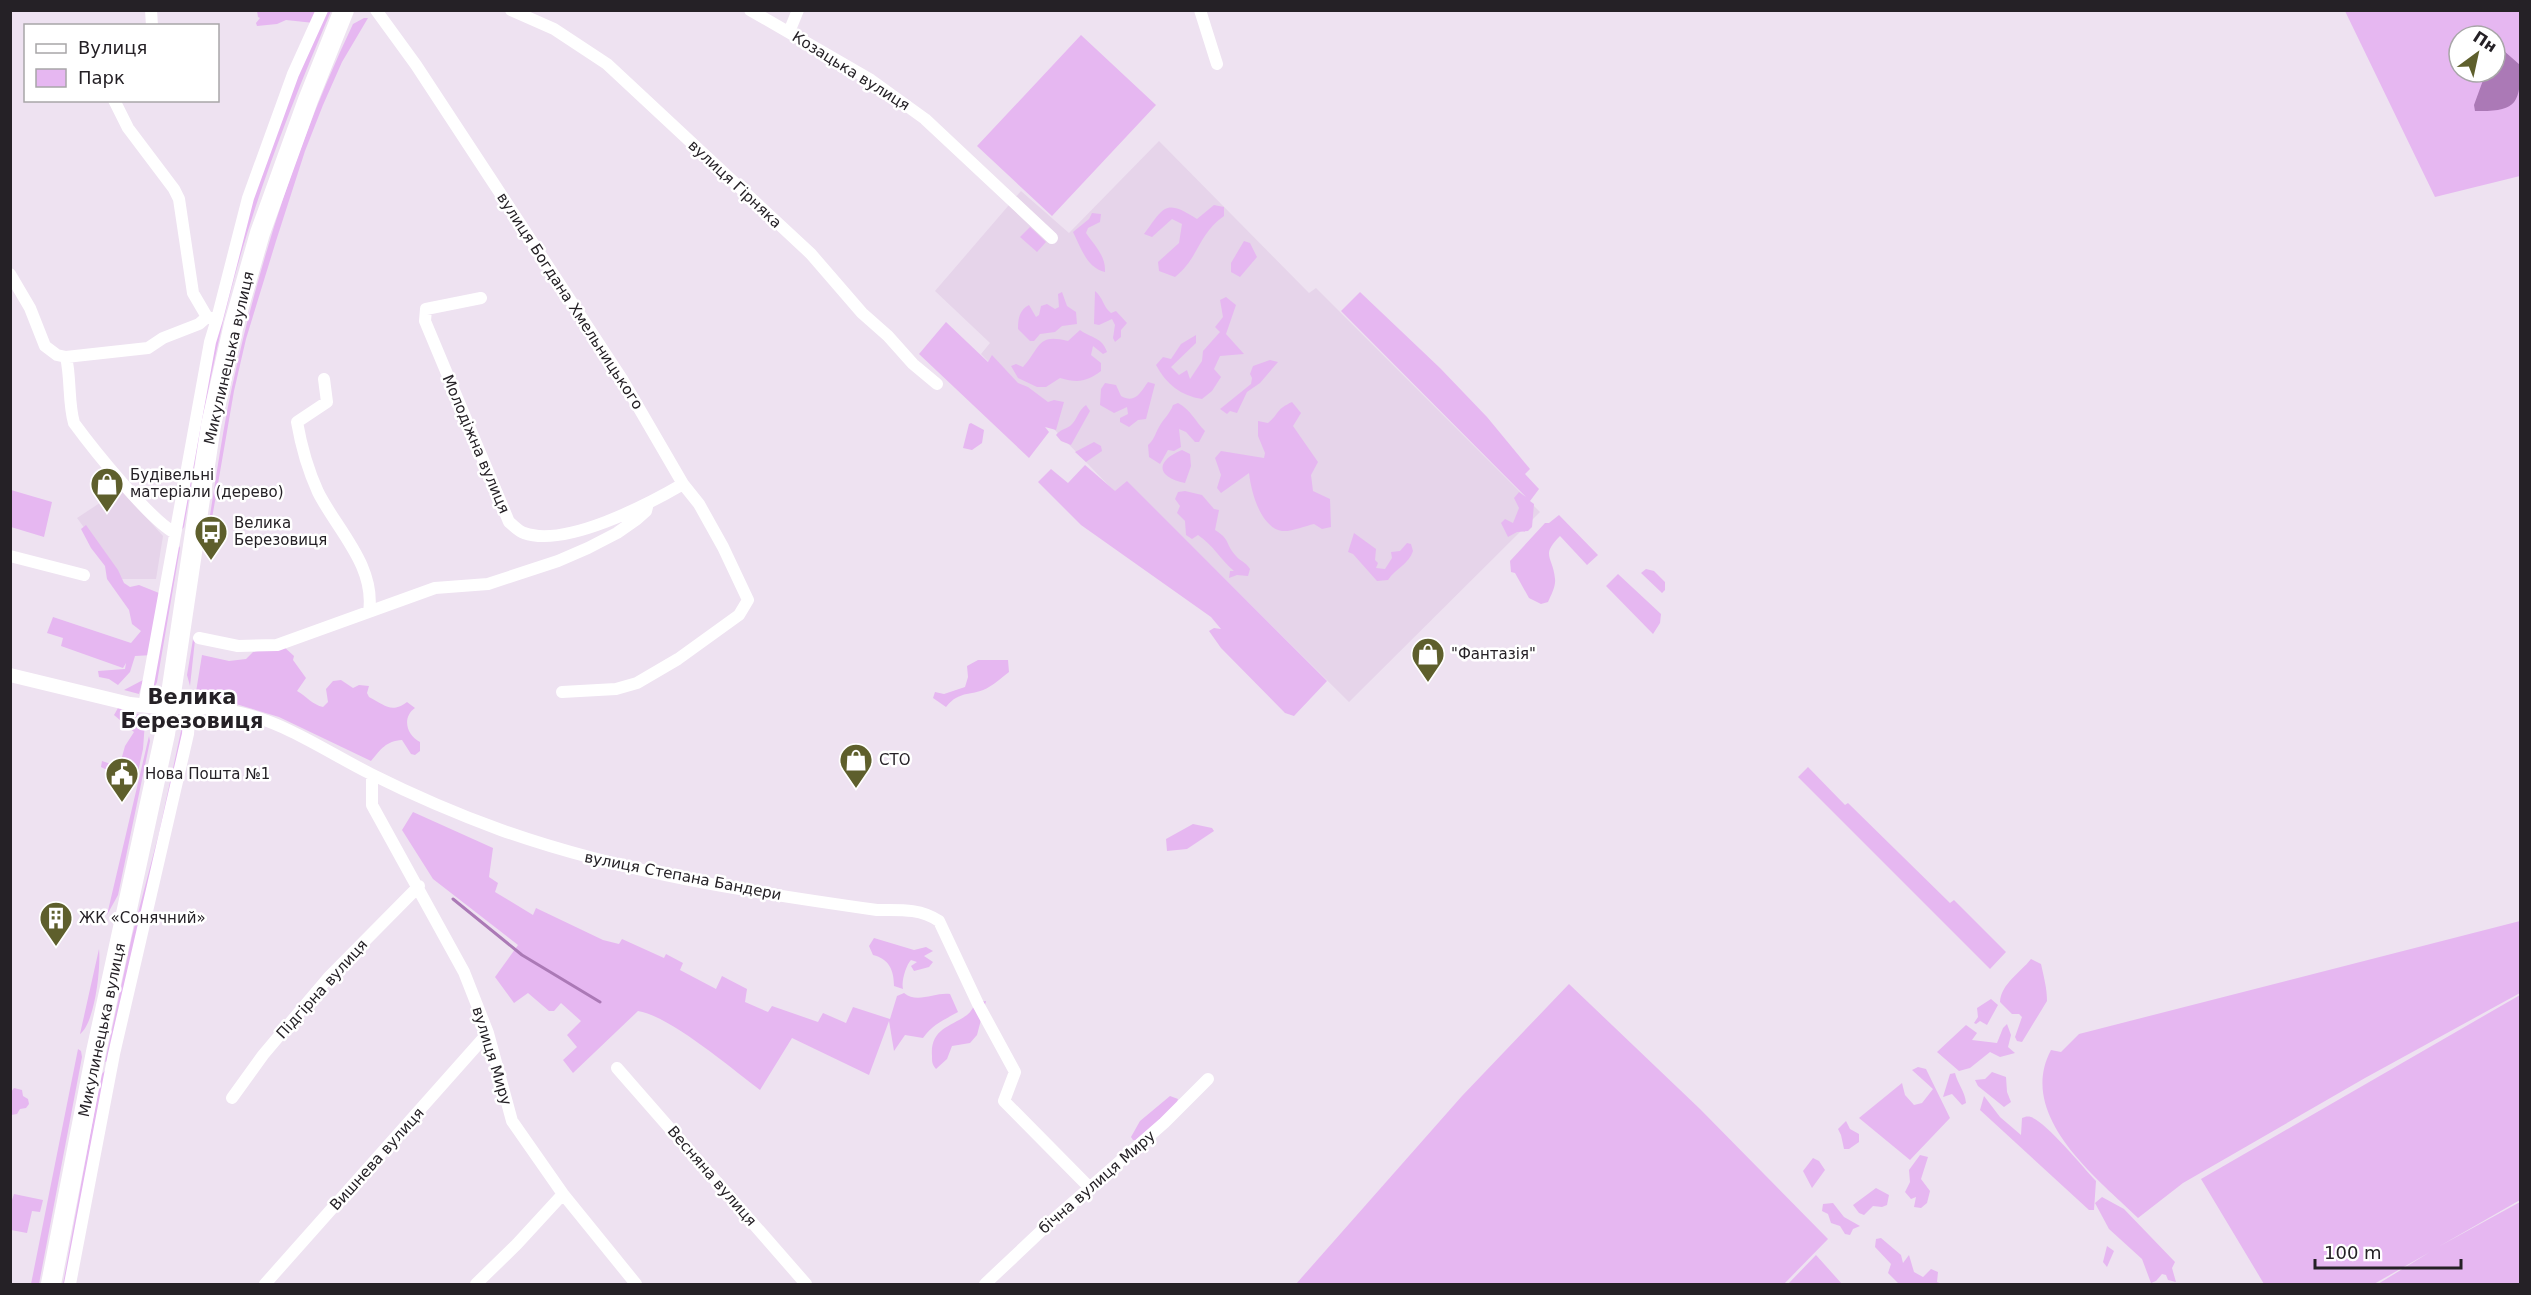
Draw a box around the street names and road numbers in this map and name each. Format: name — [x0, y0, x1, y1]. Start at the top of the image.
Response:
street label: Козацька вулиця — [789, 28, 913, 114]
street label: вулиця Гірняка — [685, 136, 785, 232]
street label: вулиця Богдана Хмельницького — [493, 189, 647, 413]
street label: Микулинецька вулиця — [200, 270, 258, 446]
street label: Молодіжна вулиця — [439, 372, 513, 516]
street label: вулиця Степана Бандери — [583, 848, 783, 904]
street label: Підгірна вулиця — [273, 936, 371, 1042]
street label: Микулинецька вулиця — [75, 941, 129, 1119]
street label: вулиця Миру — [468, 1005, 516, 1108]
street label: Вишнева вулиця — [326, 1104, 428, 1214]
street label: Весняна вулиця — [664, 1122, 760, 1230]
street label: бічна вулиця Миру — [1035, 1127, 1159, 1237]

